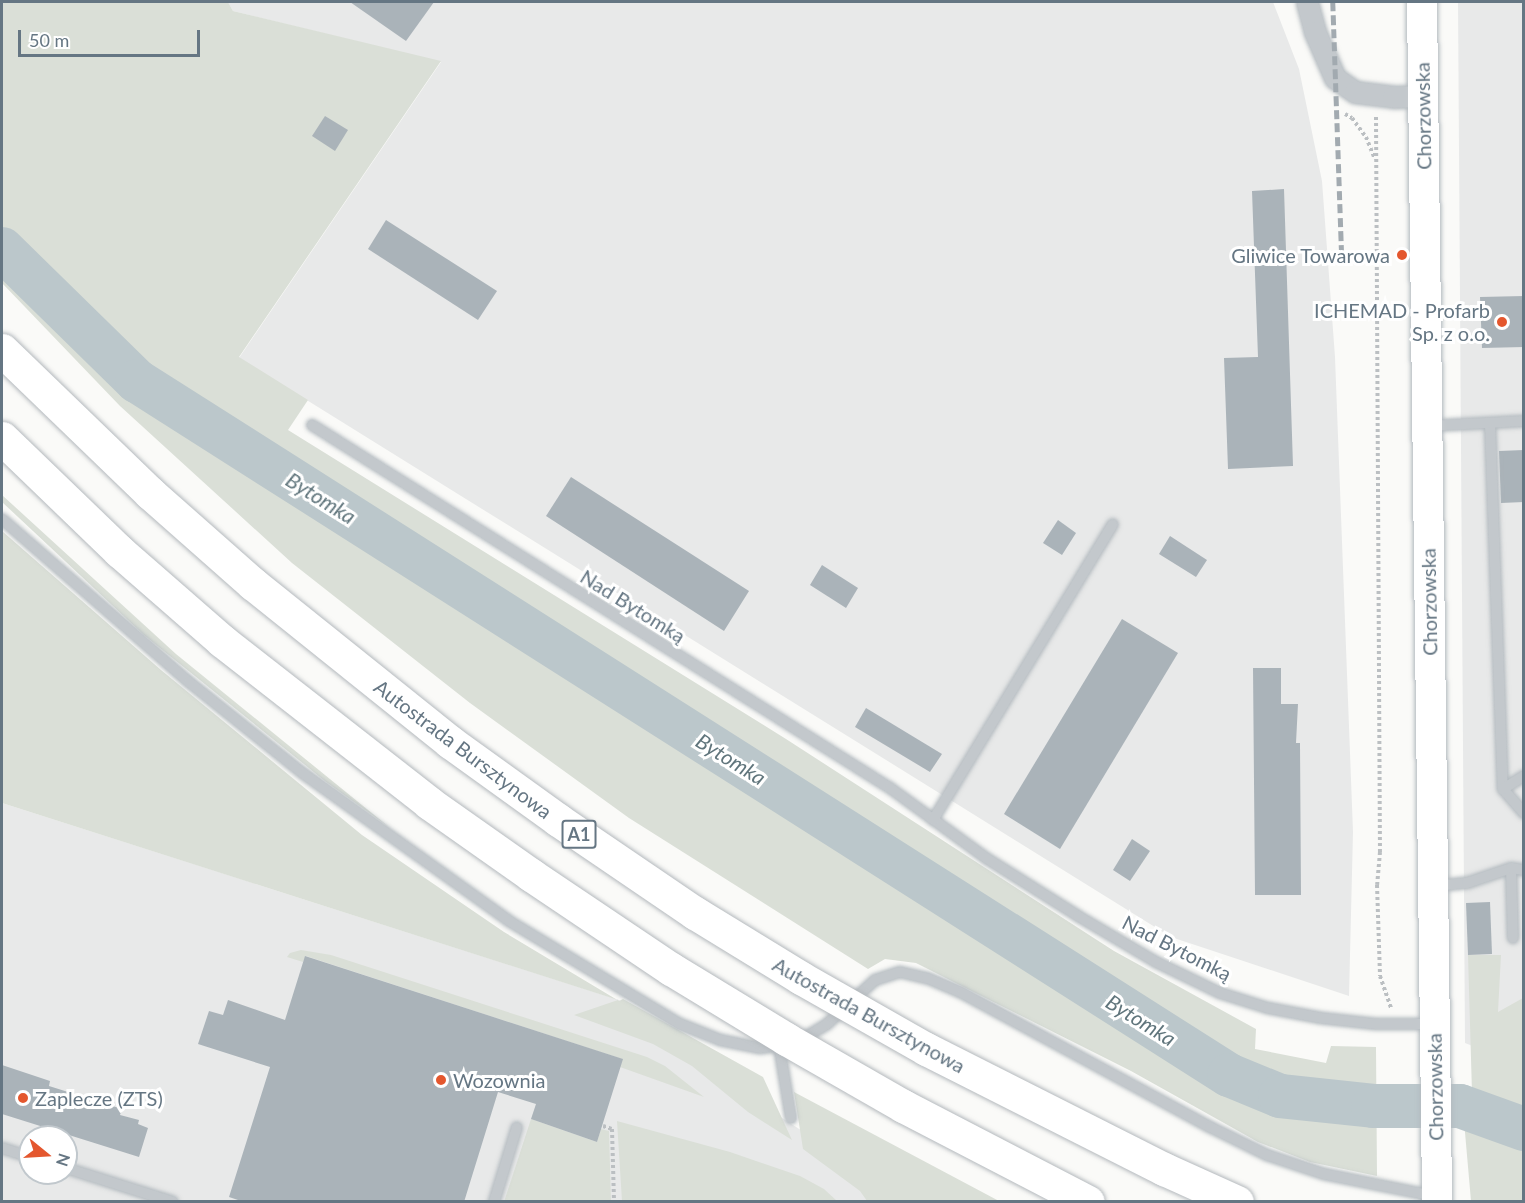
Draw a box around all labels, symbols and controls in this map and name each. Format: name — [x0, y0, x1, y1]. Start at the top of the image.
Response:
scale bar — [21, 18, 202, 56]
text: 50 m — [29, 29, 69, 51]
street label: Chorzowska — [1410, 62, 1436, 170]
place label: Gliwice Towarowa — [1231, 243, 1390, 267]
marker: Gliwice Towarowa — [1395, 248, 1409, 262]
place label: ICHEMAD - Profarb Sp. z o.o. — [1314, 298, 1490, 345]
marker: ICHEMAD - Profarb Sp. z o.o. — [1495, 315, 1509, 329]
water label: Bytomka — [282, 467, 360, 529]
street label: Chorzowska — [1416, 548, 1442, 656]
street label: Nad Bytomką — [576, 564, 690, 648]
street label: Autostrada Bursztynowa — [369, 674, 557, 824]
water label: Bytomka — [692, 728, 770, 790]
road number: A1 — [561, 819, 597, 849]
street label: Nad Bytomką — [1118, 910, 1236, 986]
street label: Autostrada Bursztynowa — [769, 952, 969, 1078]
water label: Bytomka — [1102, 989, 1180, 1051]
street label: Chorzowska — [1422, 1033, 1448, 1141]
place label: Wozownia — [453, 1068, 545, 1092]
marker: Wozownia — [434, 1073, 448, 1087]
place label: Zaplecze (ZTS) — [35, 1086, 163, 1110]
marker: Zaplecze (ZTS) — [16, 1091, 30, 1105]
north arrow — [18, 1125, 78, 1185]
text: N — [53, 1151, 75, 1169]

